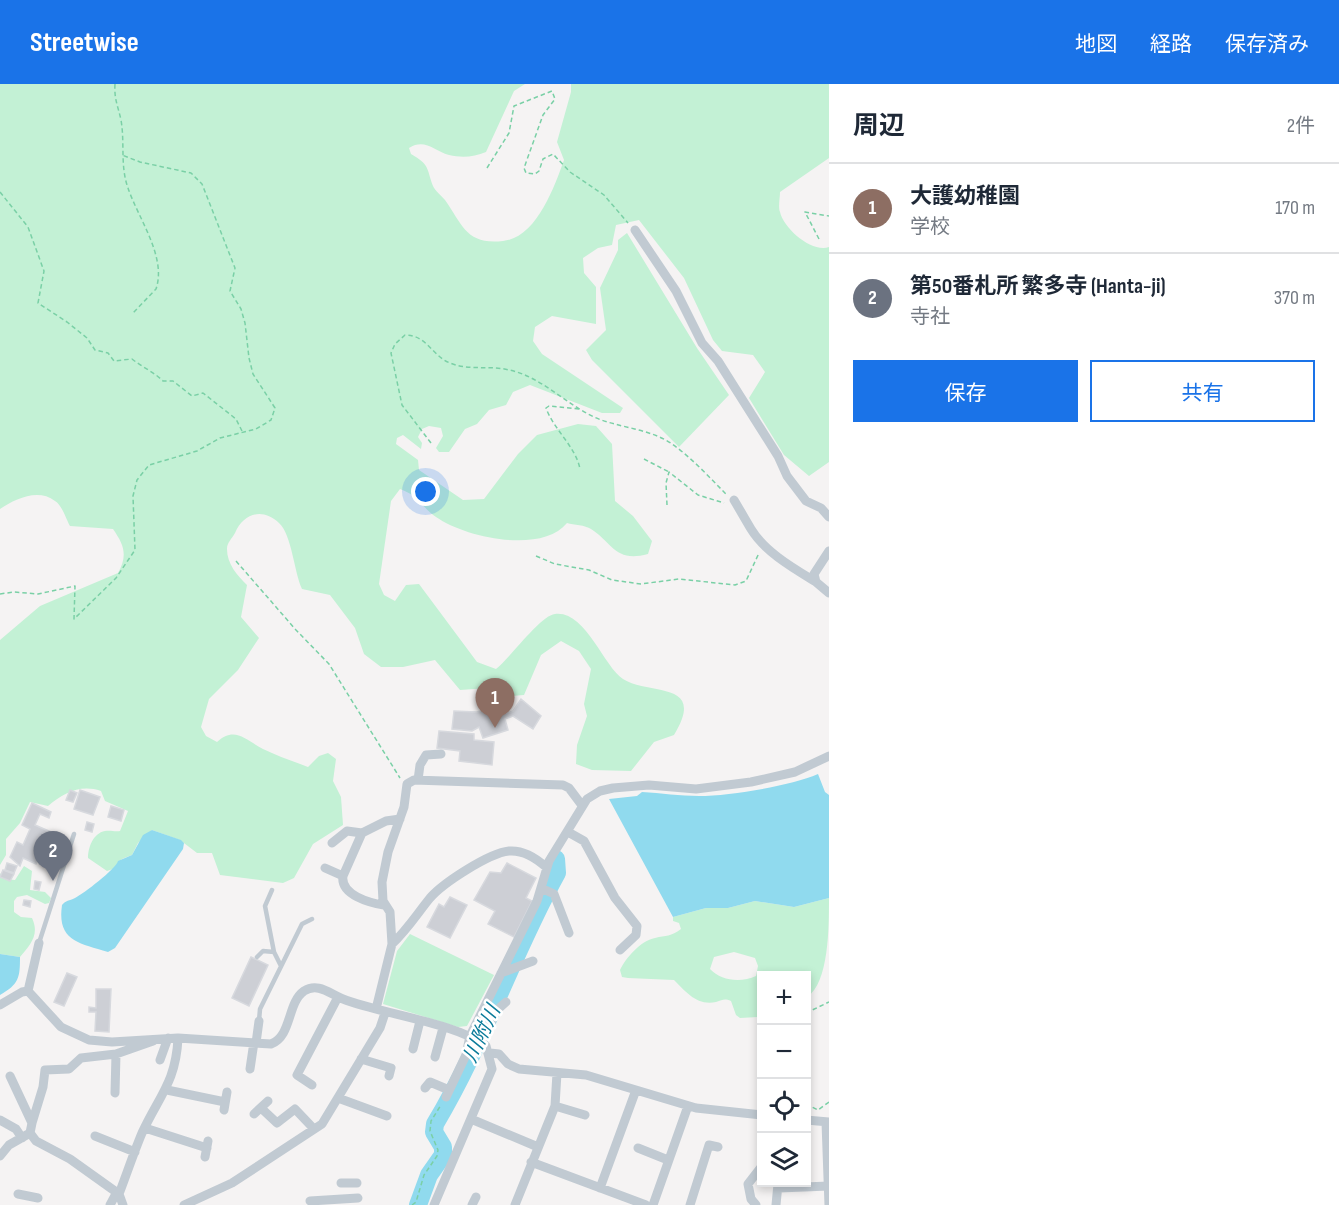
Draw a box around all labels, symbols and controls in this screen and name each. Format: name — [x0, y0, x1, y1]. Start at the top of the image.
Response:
text: Streetwise — [30, 26, 139, 59]
text: 地図 — [1075, 32, 1117, 57]
text: 経路 — [1150, 32, 1192, 57]
text: 保存済み — [1225, 32, 1309, 57]
text: 周辺 — [853, 111, 905, 142]
text: 2件 — [1287, 114, 1315, 138]
text: 大護幼稚園 — [910, 183, 1020, 210]
text: 1 — [869, 196, 876, 220]
text: 170 m — [1275, 196, 1315, 220]
text: 学校 — [910, 215, 950, 239]
text: 第50番札所 繁多寺 (Hanta-ji) — [910, 273, 1166, 300]
text: 2 — [868, 286, 877, 310]
text: 370 m — [1274, 286, 1315, 310]
text: 寺社 — [910, 305, 950, 329]
button: 保存 — [853, 360, 1078, 422]
button: 共有 — [1090, 360, 1315, 422]
your location — [411, 477, 440, 506]
pin: 1 — [476, 678, 514, 728]
pin: 2 — [34, 832, 72, 881]
map controls — [757, 971, 811, 1187]
button: + — [757, 971, 811, 1025]
water label: 川附川 — [458, 1000, 506, 1066]
button: − — [757, 1025, 811, 1079]
button: locate — [757, 1079, 811, 1133]
button: layers — [757, 1133, 811, 1187]

